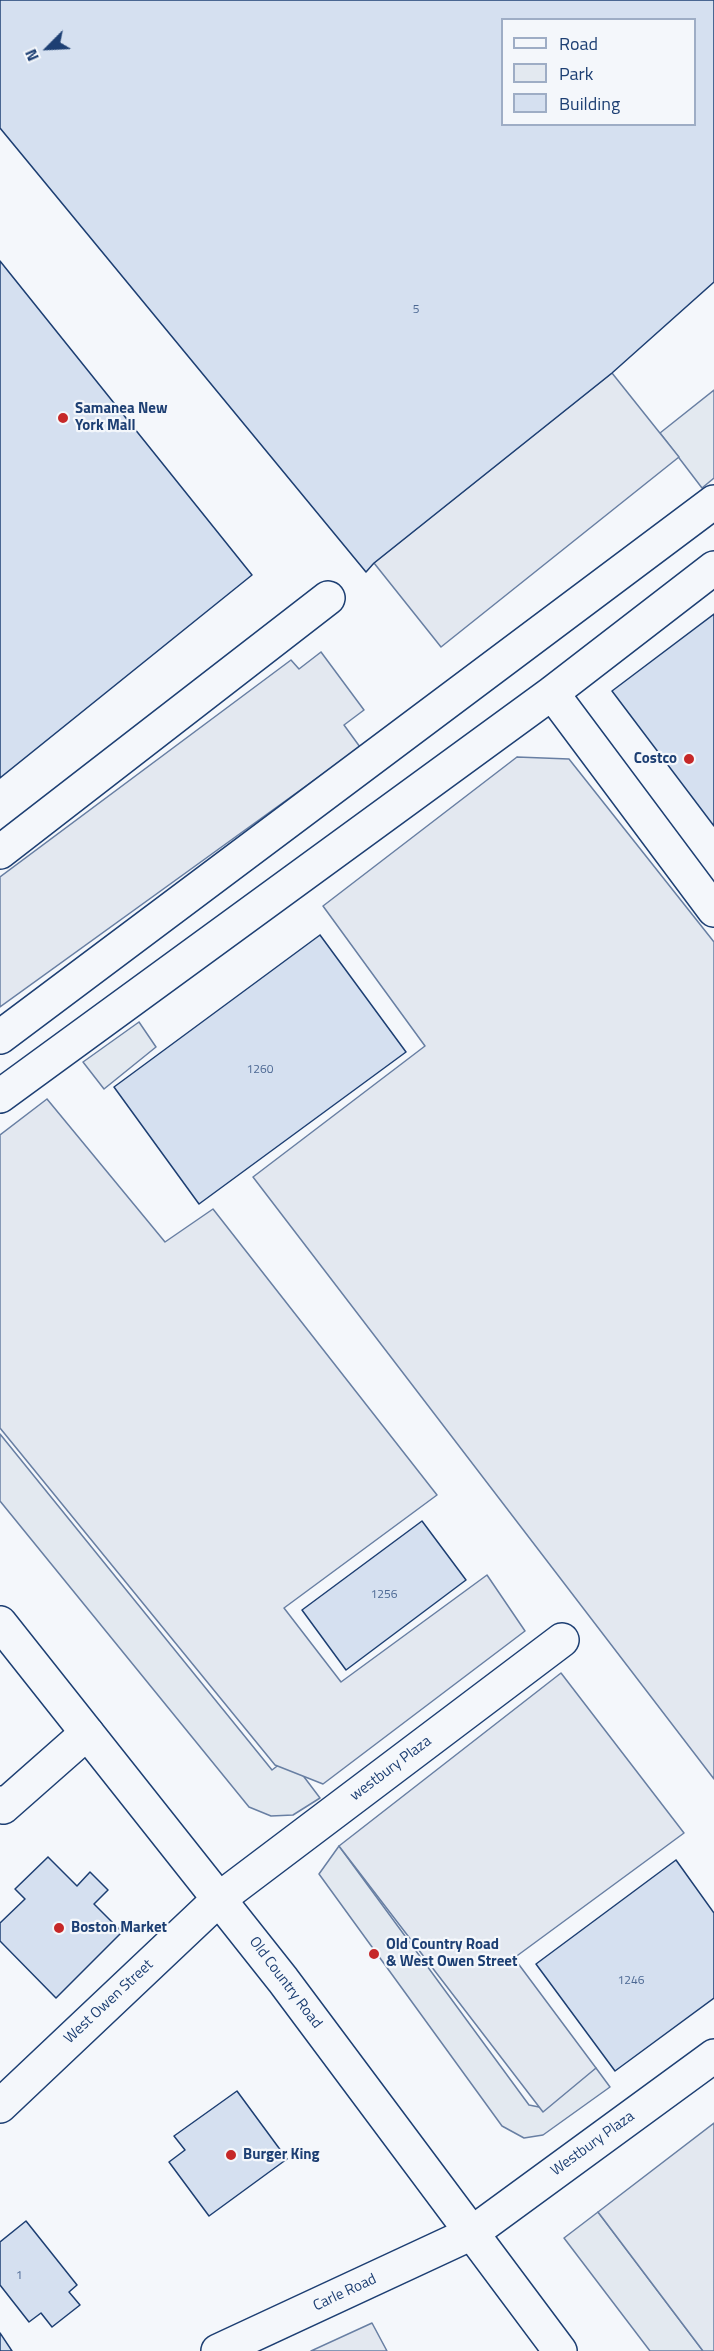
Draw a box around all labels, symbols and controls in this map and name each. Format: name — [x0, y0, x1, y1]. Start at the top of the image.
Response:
north arrow — [18, 18, 78, 78]
legend — [501, 18, 696, 126]
text: Road — [559, 30, 598, 57]
text: N — [18, 45, 45, 65]
text: Park — [559, 60, 593, 87]
text: Building — [559, 90, 620, 117]
house number: 5 — [413, 303, 419, 317]
place label: Samanea New York Mall — [75, 400, 168, 435]
marker: Samanea New York Mall — [56, 411, 70, 425]
place label: Costco — [634, 750, 677, 768]
marker: Costco — [682, 752, 696, 766]
house number: 1260 — [247, 1063, 273, 1077]
house number: 1256 — [371, 1588, 397, 1602]
street label: westbury Plaza — [347, 1733, 435, 1805]
place label: Boston Market — [71, 1919, 167, 1937]
marker: Boston Market — [52, 1921, 66, 1935]
street label: Old Country Road — [245, 1934, 325, 2032]
place label: Old Country Road & West Owen Street — [386, 1936, 517, 1971]
marker: Old Country Road & West Owen Street — [367, 1947, 381, 1961]
street label: West Owen Street — [61, 1956, 157, 2048]
house number: 1246 — [618, 1974, 644, 1988]
street label: Westbury Plaza — [548, 2108, 638, 2180]
place label: Burger King — [243, 2146, 320, 2164]
marker: Burger King — [224, 2148, 238, 2162]
house number: 1 — [16, 2269, 22, 2283]
street label: Carle Road — [311, 2271, 379, 2315]

